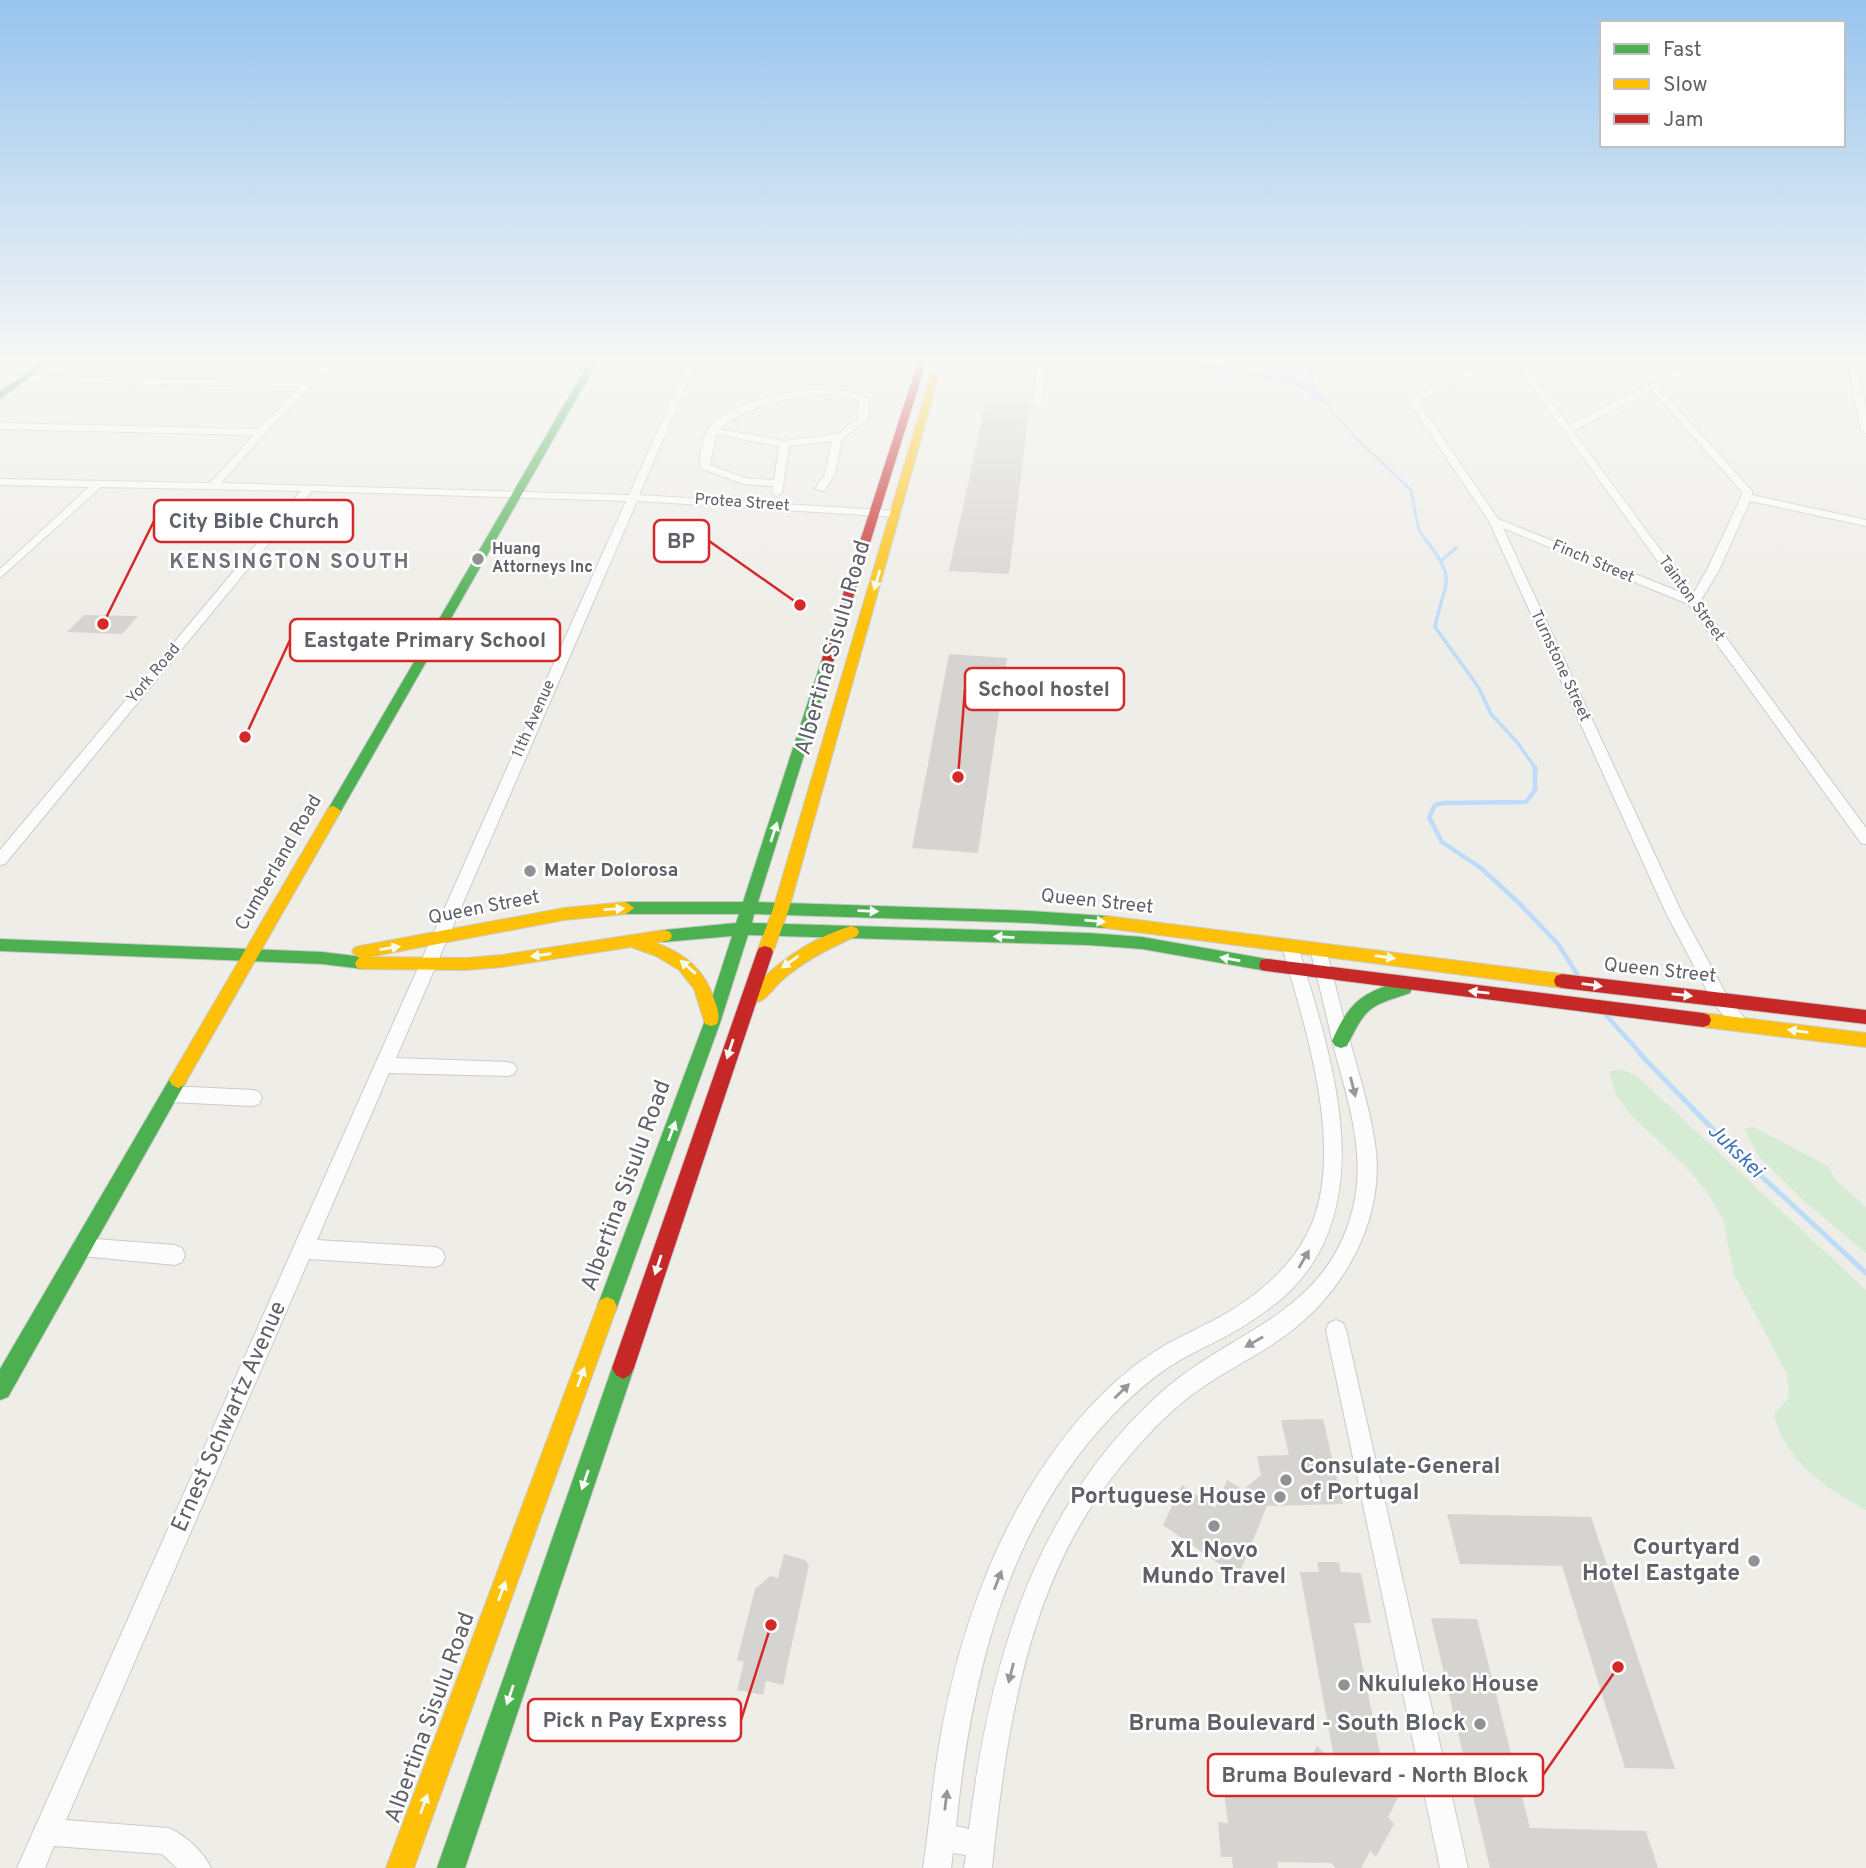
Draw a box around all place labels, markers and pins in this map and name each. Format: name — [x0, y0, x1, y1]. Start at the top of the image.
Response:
callout: City Bible Church — [154, 500, 353, 542]
callout: BP — [654, 520, 709, 562]
place label: Huang Attorneys Inc — [492, 540, 593, 578]
marker: Huang Attorneys Inc — [470, 551, 486, 567]
callout: Eastgate Primary School — [290, 619, 560, 661]
callout: School hostel — [965, 668, 1124, 710]
place label: Mater Dolorosa — [544, 859, 678, 883]
marker: Mater Dolorosa — [522, 863, 538, 879]
place label: Consulate-General of Portugal — [1300, 1453, 1500, 1508]
marker: Consulate-General of Portugal — [1278, 1472, 1294, 1488]
place label: Portuguese House — [1070, 1483, 1266, 1512]
marker: Portuguese House — [1272, 1489, 1288, 1505]
marker: XL Novo Mundo Travel — [1206, 1518, 1222, 1534]
place label: Courtyard Hotel Eastgate — [1582, 1534, 1740, 1589]
place label: XL Novo Mundo Travel — [1142, 1537, 1286, 1592]
marker: Courtyard Hotel Eastgate — [1746, 1553, 1762, 1569]
place label: Nkululeko House — [1358, 1671, 1539, 1700]
marker: Nkululeko House — [1336, 1677, 1352, 1693]
callout: Pick n Pay Express — [528, 1699, 741, 1741]
place label: Bruma Boulevard - South Block — [1129, 1710, 1466, 1739]
marker: Bruma Boulevard - South Block — [1472, 1716, 1488, 1732]
callout: Bruma Boulevard - North Block — [1208, 1754, 1543, 1796]

